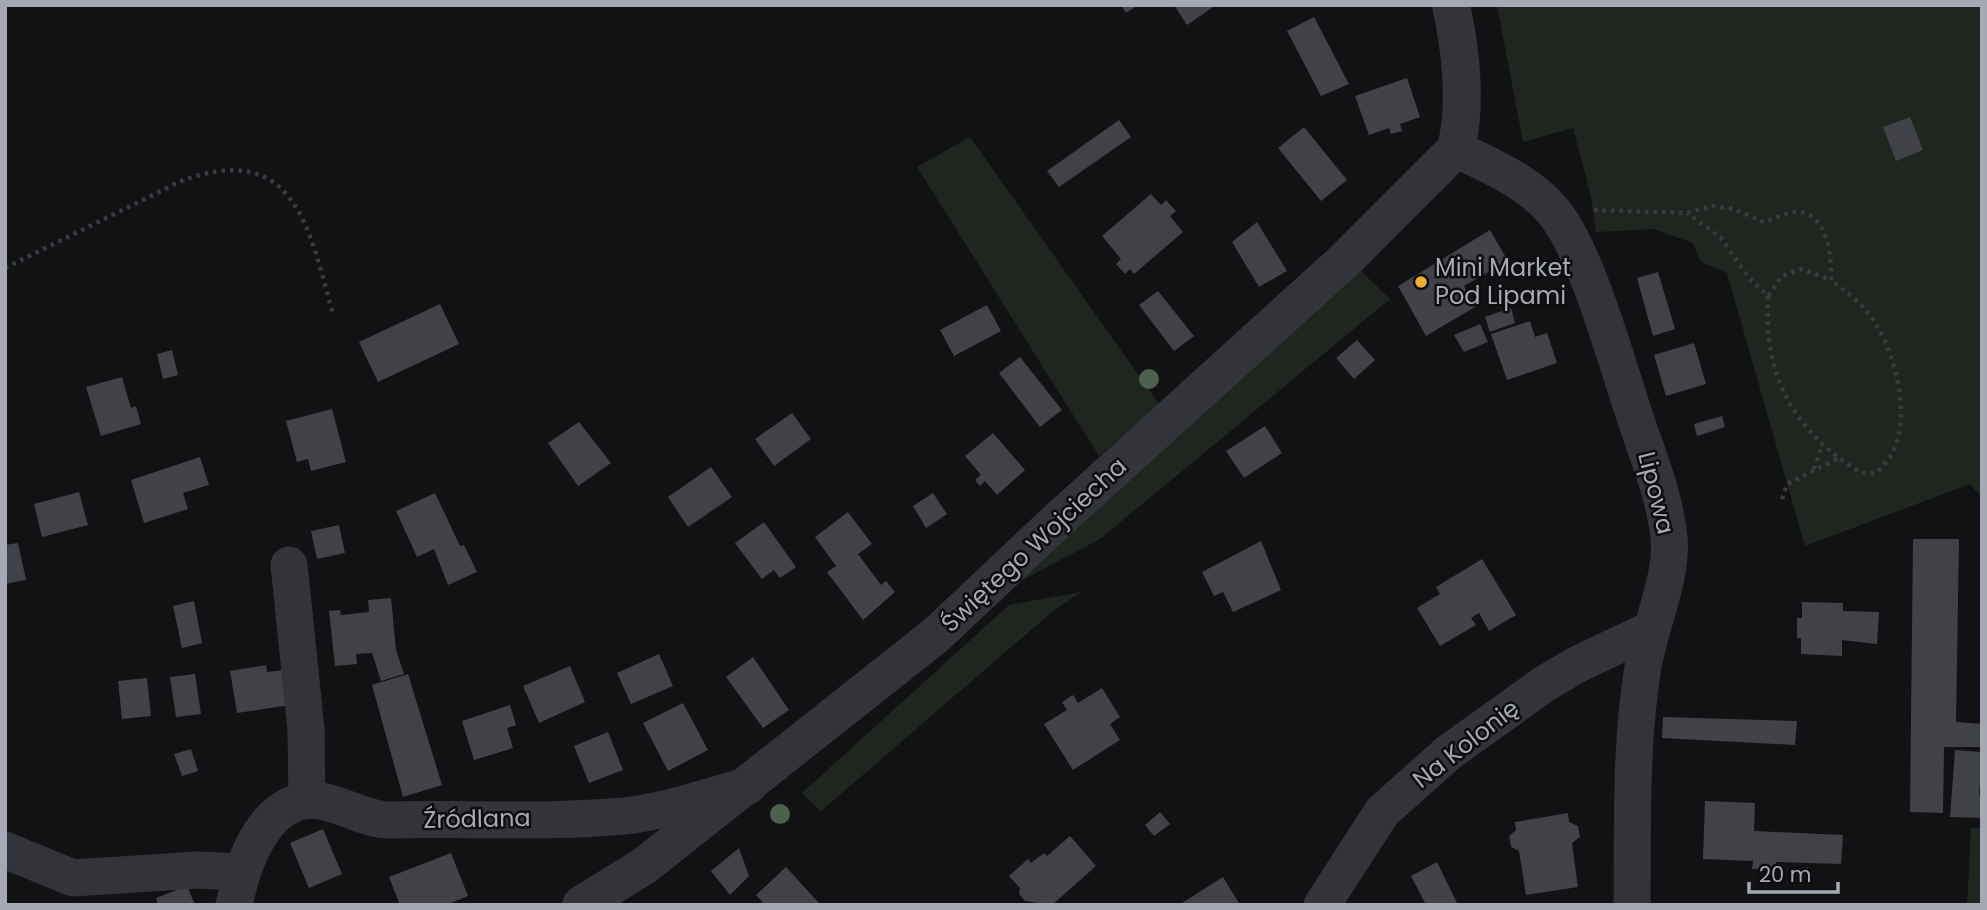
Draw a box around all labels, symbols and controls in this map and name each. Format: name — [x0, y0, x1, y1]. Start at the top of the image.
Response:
place label: Mini Market Pod Lipami — [1435, 251, 1571, 312]
marker: Mini Market Pod Lipami — [1413, 274, 1429, 290]
street label: Lipowa — [1630, 448, 1683, 538]
street label: Świętego Wojciecha — [934, 450, 1134, 639]
street label: Na Kolonię — [1406, 692, 1526, 796]
street label: Źródlana — [423, 801, 531, 836]
scale bar — [1749, 850, 1838, 894]
text: 20 m — [1759, 860, 1812, 889]

